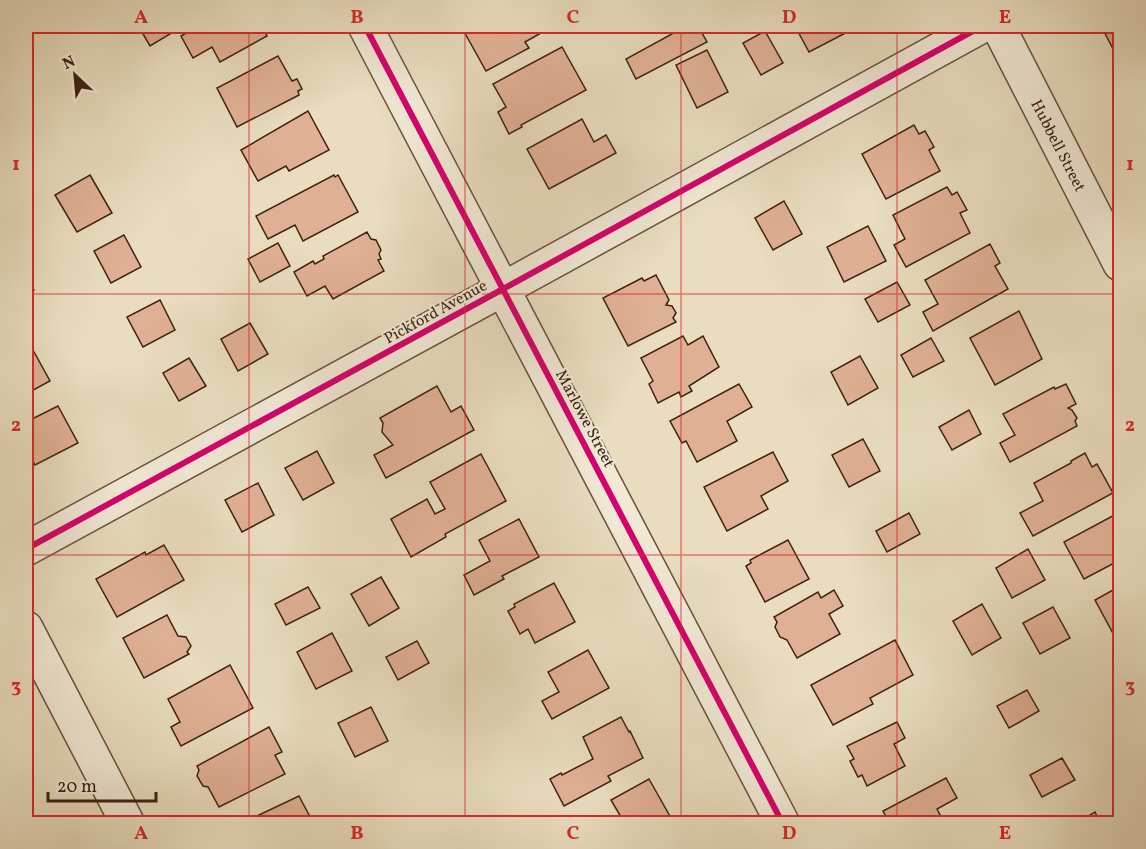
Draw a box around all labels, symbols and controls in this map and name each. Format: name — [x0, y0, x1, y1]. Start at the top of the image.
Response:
text: A — [134, 4, 148, 32]
text: B — [350, 4, 364, 32]
text: C — [567, 4, 580, 32]
text: D — [782, 4, 796, 32]
text: E — [999, 4, 1011, 32]
north arrow — [45, 45, 105, 105]
text: N — [59, 51, 80, 76]
street label: Hubbell Street — [1025, 96, 1090, 196]
text: 1 — [12, 151, 20, 179]
text: 1 — [1126, 151, 1134, 179]
street label: Pickford Avenue — [380, 275, 492, 350]
street label: Marlowe Street — [549, 366, 619, 472]
text: 2 — [11, 412, 21, 440]
text: 2 — [1125, 412, 1135, 440]
text: 3 — [11, 673, 21, 701]
text: 3 — [1125, 673, 1135, 701]
scale bar — [48, 765, 156, 803]
text: 20 m — [57, 775, 97, 800]
text: A — [134, 820, 148, 848]
text: B — [350, 820, 364, 848]
text: C — [567, 820, 580, 848]
text: D — [782, 820, 796, 848]
text: E — [999, 820, 1011, 848]

